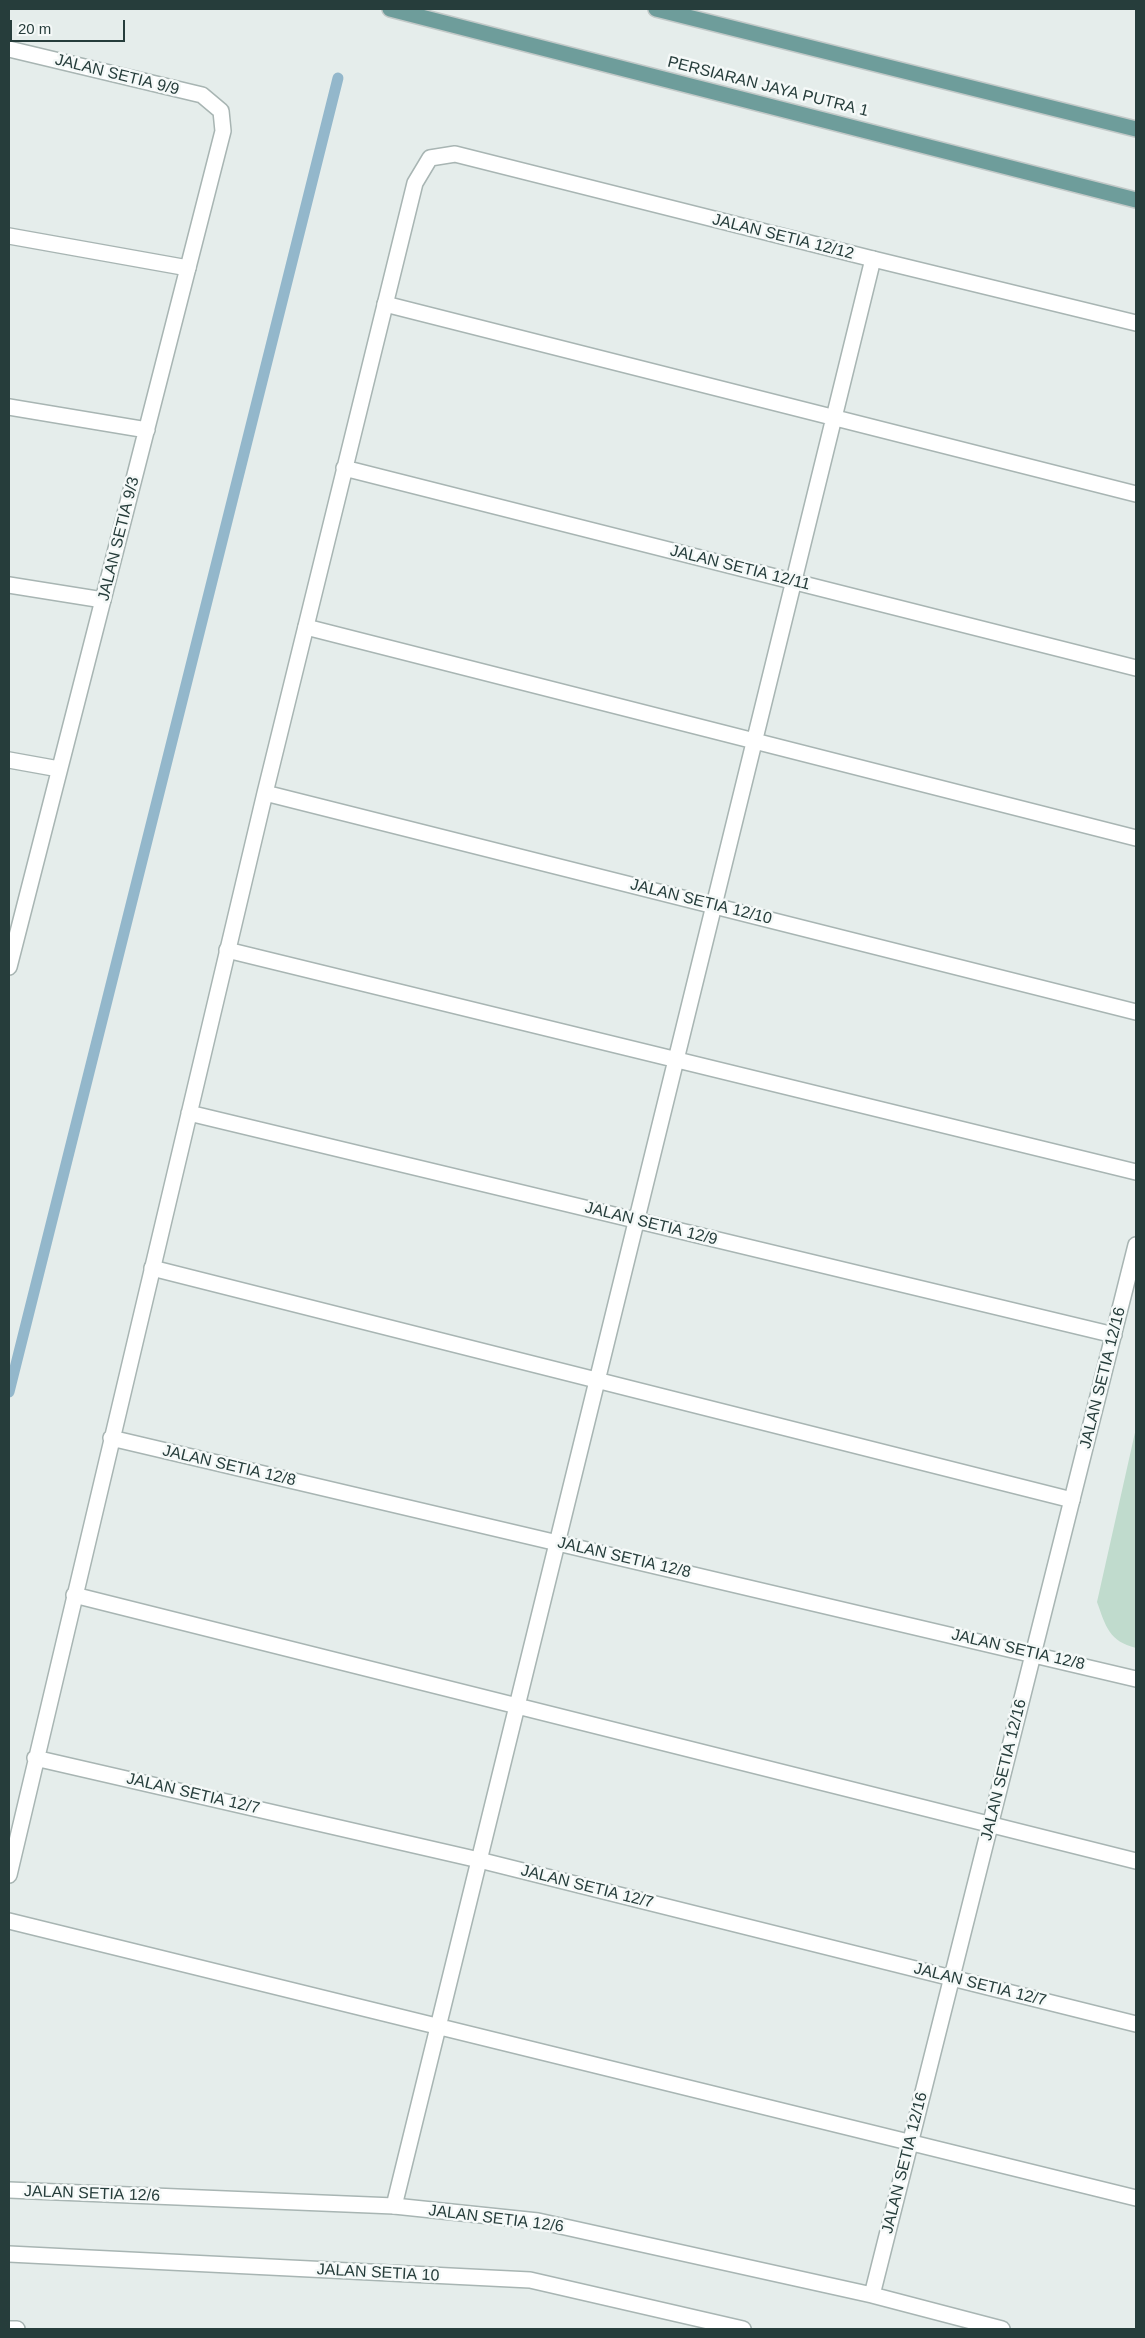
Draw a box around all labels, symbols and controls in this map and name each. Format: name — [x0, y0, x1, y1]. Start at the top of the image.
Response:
scale bar — [12, 10, 128, 42]
text: 20 m — [18, 20, 51, 37]
street label: JALAN SETIA 9/9 — [53, 50, 181, 100]
street label: PERSIARAN JAYA PUTRA 1 — [665, 53, 871, 121]
street label: JALAN SETIA 12/12 — [710, 210, 856, 264]
street label: JALAN SETIA 9/3 — [94, 475, 144, 603]
street label: JALAN SETIA 12/11 — [668, 541, 812, 595]
street label: JALAN SETIA 12/10 — [628, 875, 774, 929]
street label: JALAN SETIA 12/9 — [583, 1198, 719, 1250]
street label: JALAN SETIA 12/16 — [1076, 1305, 1130, 1451]
street label: JALAN SETIA 12/8 — [161, 1441, 297, 1491]
street label: JALAN SETIA 12/8 — [556, 1533, 692, 1583]
street label: JALAN SETIA 12/8 — [950, 1625, 1086, 1675]
street label: JALAN SETIA 12/16 — [977, 1697, 1031, 1843]
street label: JALAN SETIA 12/7 — [125, 1769, 261, 1819]
street label: JALAN SETIA 12/7 — [519, 1861, 655, 1913]
street label: JALAN SETIA 12/7 — [912, 1959, 1048, 2011]
street label: JALAN SETIA 12/16 — [878, 2090, 932, 2236]
street label: JALAN SETIA 12/6 — [24, 2182, 160, 2206]
street label: JALAN SETIA 12/6 — [427, 2201, 565, 2237]
street label: JALAN SETIA 10 — [316, 2260, 440, 2286]

